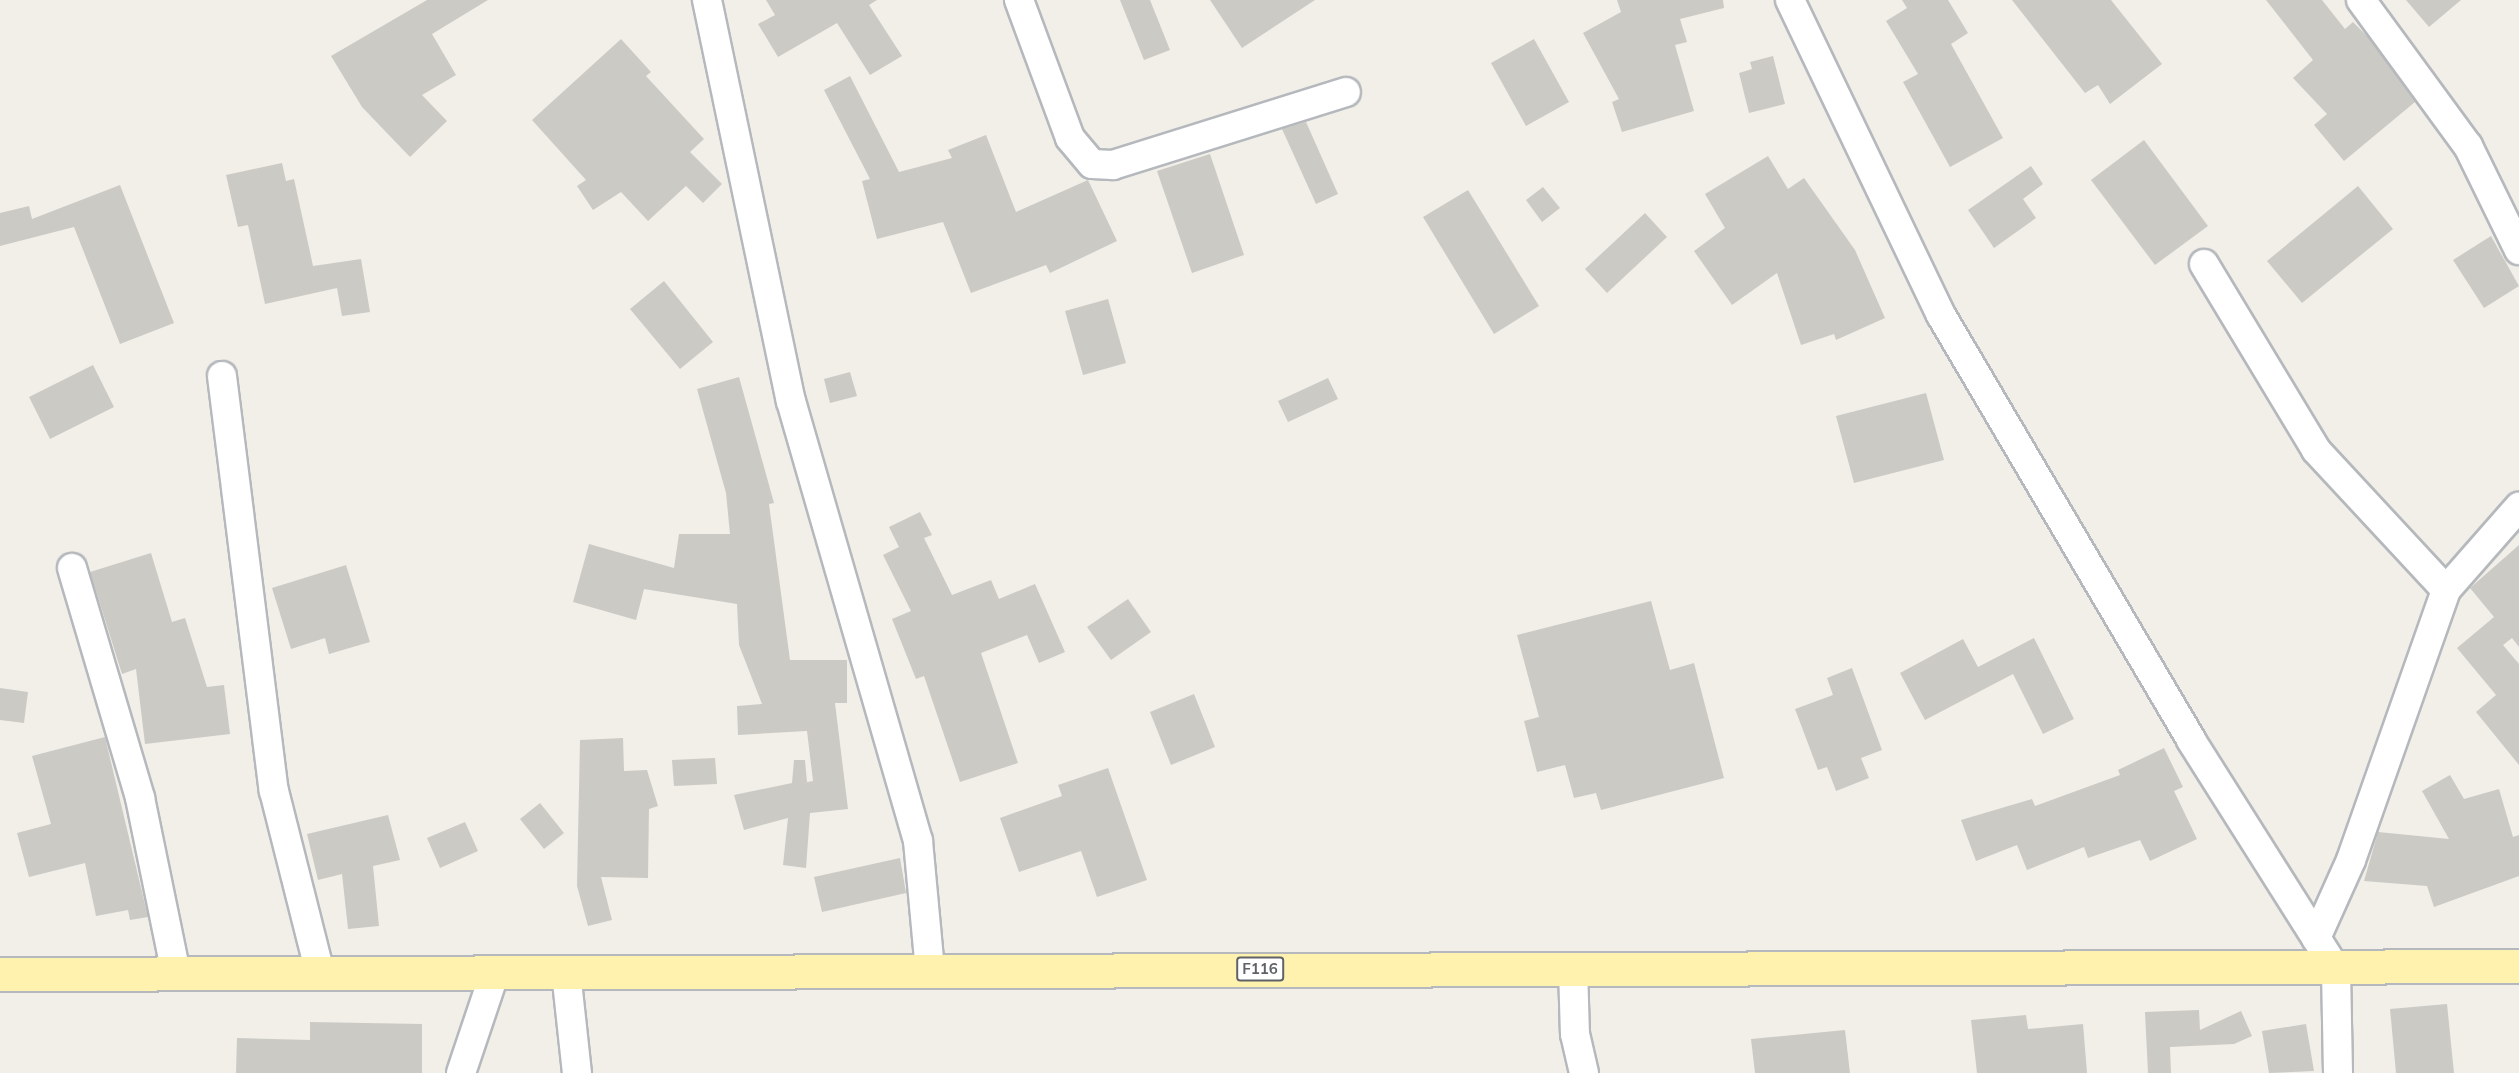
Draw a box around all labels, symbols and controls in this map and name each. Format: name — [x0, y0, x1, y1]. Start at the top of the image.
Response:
road number: F116 — [1236, 957, 1284, 981]

